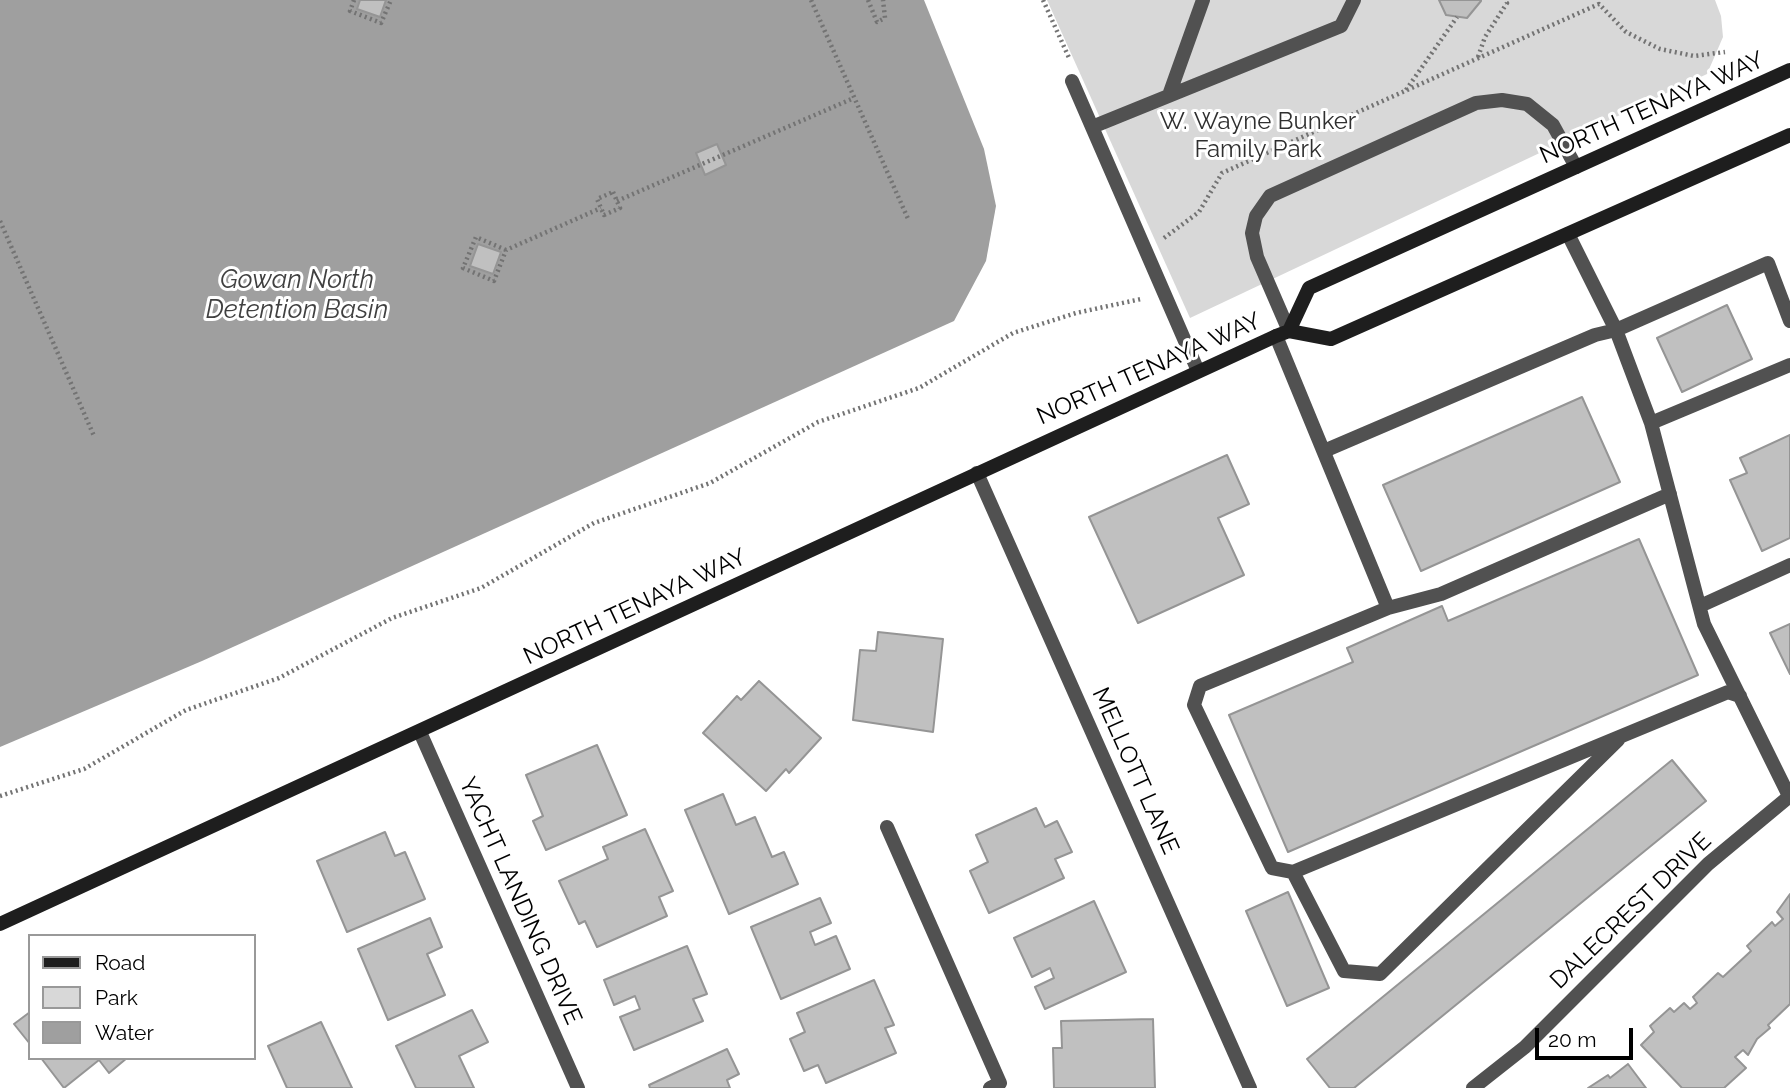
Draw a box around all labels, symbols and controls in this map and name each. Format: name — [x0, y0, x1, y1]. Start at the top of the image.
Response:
street label: NORTH TENAYA WAY — [1535, 46, 1769, 170]
park label: W. Wayne Bunker Family Park — [1160, 108, 1356, 164]
water label: Gowan North Detention Basin — [206, 264, 388, 326]
street label: NORTH TENAYA WAY — [1032, 307, 1266, 431]
street label: NORTH TENAYA WAY — [519, 543, 751, 671]
street label: MELLOTT LANE — [1085, 683, 1185, 859]
street label: YACHT LANDING DRIVE — [452, 773, 588, 1029]
street label: DALECREST DRIVE — [1545, 827, 1717, 995]
legend — [28, 934, 256, 1060]
text: Road — [95, 950, 145, 975]
text: Park — [95, 985, 138, 1010]
scale bar — [1538, 1014, 1636, 1058]
text: Water — [95, 1020, 154, 1045]
text: 20 m — [1548, 1027, 1596, 1052]

